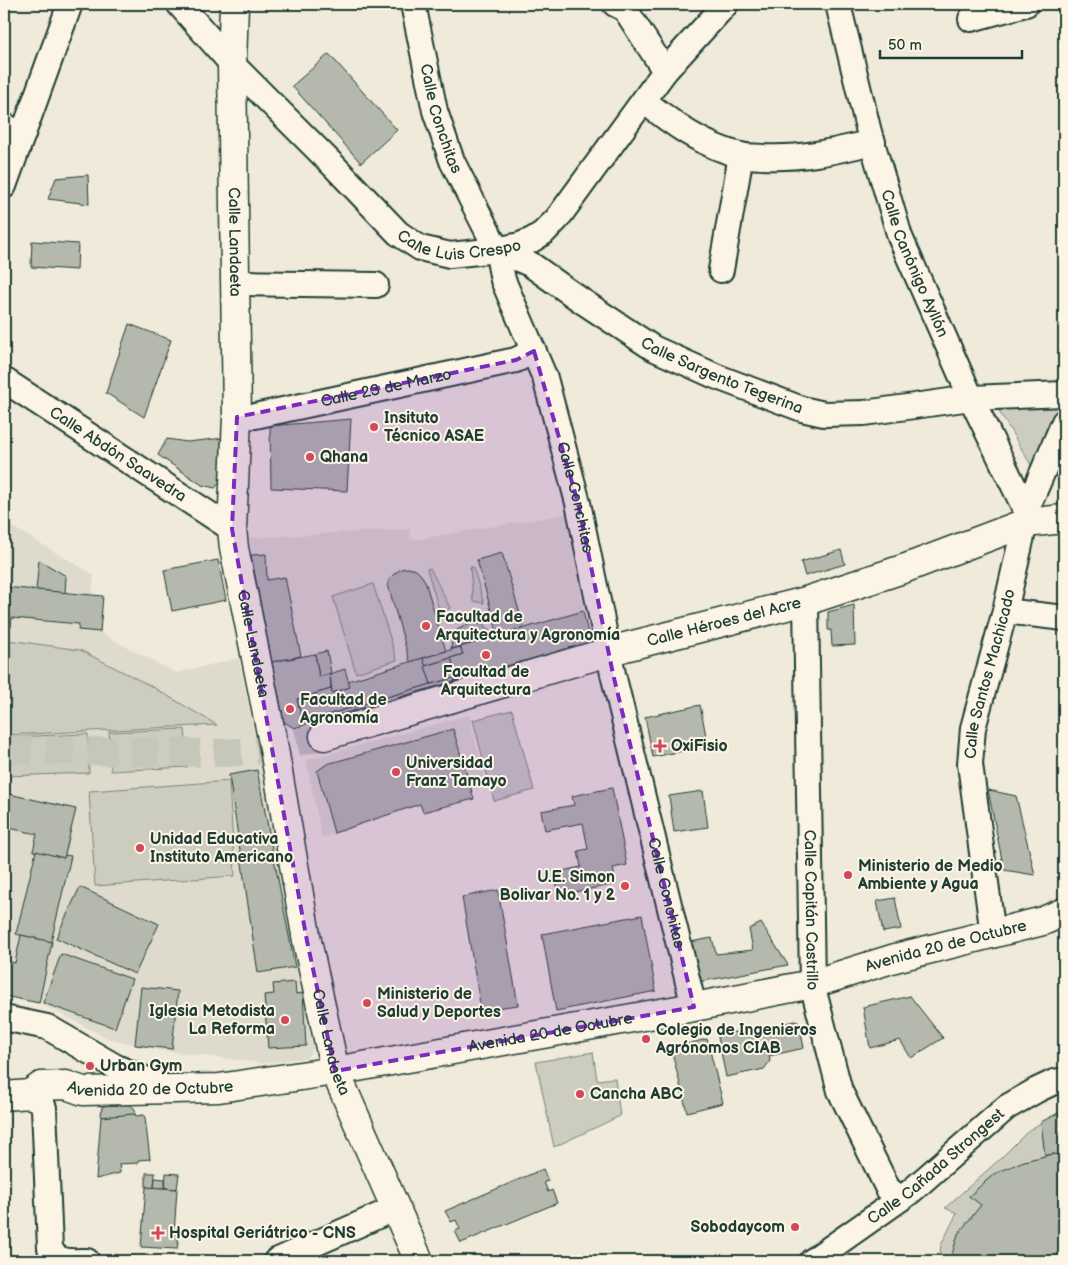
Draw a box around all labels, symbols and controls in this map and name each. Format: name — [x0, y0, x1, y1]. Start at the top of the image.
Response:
scale bar — [880, 28, 1023, 60]
text: 50 m — [888, 36, 922, 55]
street label: Calle Conchitas — [416, 62, 466, 177]
street label: Calle Landaeta — [224, 187, 245, 297]
street label: Calle Canónigo Ayllón — [877, 187, 952, 340]
street label: Calle Luis Crespo — [393, 226, 523, 265]
street label: Calle Sargento Tegerina — [637, 333, 806, 418]
street label: Calle 23 de Marzo — [319, 365, 453, 411]
street label: Calle Abdón Saavedra — [46, 403, 190, 506]
place label: Insituto Técnico ASAE — [384, 409, 484, 446]
marker: Insituto Técnico ASAE — [368, 421, 380, 433]
street label: Calle Conchitas — [553, 440, 597, 554]
place label: Qhana — [320, 448, 368, 467]
marker: Qhana — [304, 451, 316, 463]
street label: Calle Santos Machicado — [961, 587, 1019, 760]
street label: Calle Landaeta — [233, 588, 273, 699]
street label: Calle Héroes del Acre — [645, 593, 804, 651]
place label: Facultad de Arquitectura y Agronomía — [435, 608, 620, 645]
marker: Facultad de Arquitectura y Agronomía — [420, 620, 432, 632]
marker: Facultad de Arquitectura — [480, 649, 492, 661]
place label: Facultad de Arquitectura — [440, 663, 531, 700]
place label: Facultad de Agronomía — [299, 691, 387, 728]
marker: Facultad de Agronomía — [284, 703, 296, 715]
place label: OxiFisio — [671, 737, 728, 756]
marker: OxiFisio — [653, 739, 667, 753]
place label: Universidad Franz Tamayo — [406, 754, 507, 791]
marker: Universidad Franz Tamayo — [390, 766, 402, 778]
place label: Unidad Educativa Instituto Americano — [150, 830, 293, 867]
street label: Calle Capitán Castrillo — [800, 830, 823, 992]
street label: Calle Conchitas — [644, 835, 689, 950]
marker: Unidad Educativa Instituto Americano — [134, 842, 146, 854]
place label: Ministerio de Medio Ambiente y Agua — [857, 857, 1003, 894]
place label: U.E. Simon Bolivar No. 1 y 2 — [499, 868, 615, 905]
marker: Ministerio de Medio Ambiente y Agua — [842, 869, 854, 881]
marker: U.E. Simon Bolivar No. 1 y 2 — [619, 880, 631, 892]
street label: Avenida 20 de Octubre — [863, 916, 1029, 976]
place label: Ministerio de Salud y Deportes — [377, 985, 501, 1022]
street label: Calle Landaeta — [308, 987, 354, 1098]
marker: Ministerio de Salud y Deportes — [361, 997, 373, 1009]
place label: Iglesia Metodista La Reforma — [149, 1002, 275, 1039]
street label: Avenida 20 de Octubre — [467, 1009, 635, 1056]
marker: Iglesia Metodista La Reforma — [279, 1014, 291, 1026]
place label: Colegio de Ingenieros Agrónomos CIAB — [655, 1021, 817, 1058]
marker: Colegio de Ingenieros Agrónomos CIAB — [640, 1033, 652, 1045]
place label: Urban Gym — [100, 1057, 182, 1076]
marker: Urban Gym — [84, 1060, 96, 1072]
street label: Avenida 20 de Octubre — [65, 1076, 235, 1101]
place label: Cancha ABC — [590, 1085, 683, 1104]
marker: Cancha ABC — [574, 1088, 586, 1100]
street label: Calle Cañada Strongest — [864, 1104, 1008, 1228]
place label: Sobodaycom — [690, 1218, 785, 1237]
marker: Sobodaycom — [789, 1221, 801, 1233]
place label: Hospital Geriátrico - CNS — [169, 1224, 356, 1243]
marker: Hospital Geriátrico - CNS — [151, 1226, 165, 1240]

